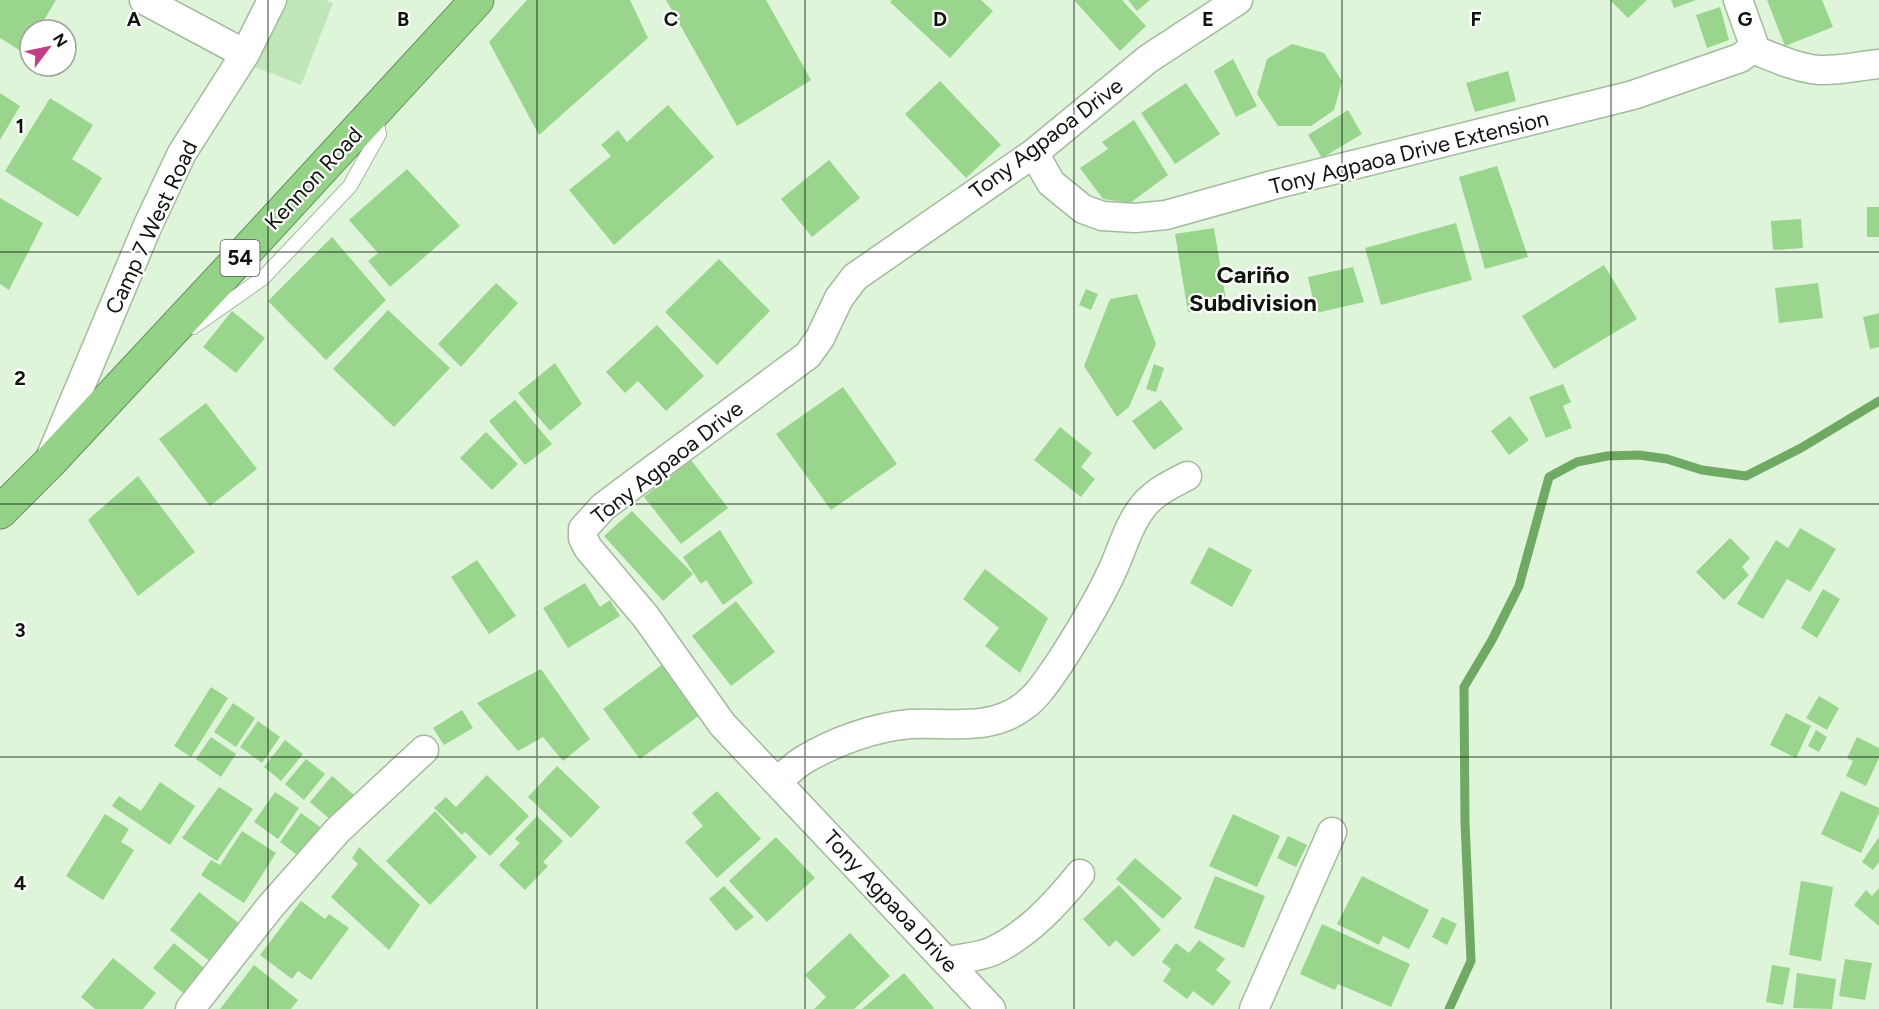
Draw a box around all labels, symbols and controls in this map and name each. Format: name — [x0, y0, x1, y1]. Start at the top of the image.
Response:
text: A — [127, 7, 142, 31]
text: B — [397, 7, 409, 31]
text: C — [664, 7, 678, 31]
text: D — [933, 7, 947, 31]
text: E — [1202, 7, 1214, 31]
text: F — [1470, 7, 1482, 31]
text: G — [1738, 7, 1753, 31]
north arrow — [18, 18, 78, 78]
text: N — [49, 30, 72, 51]
street label: Tony Agpaoa Drive — [964, 72, 1128, 205]
street label: Tony Agpaoa Drive Extension — [1267, 105, 1551, 200]
text: 1 — [16, 114, 24, 138]
street label: Kennon Road — [259, 121, 368, 235]
street label: Camp 7 West Road — [99, 136, 203, 318]
road number: 54 — [220, 240, 260, 276]
district label: Cariño Subdivision — [1189, 260, 1317, 317]
text: 2 — [14, 366, 26, 390]
street label: Tony Agpaoa Drive — [586, 395, 748, 530]
text: 3 — [14, 618, 26, 642]
street label: Tony Agpaoa Drive — [818, 825, 964, 978]
text: 4 — [14, 871, 27, 895]

